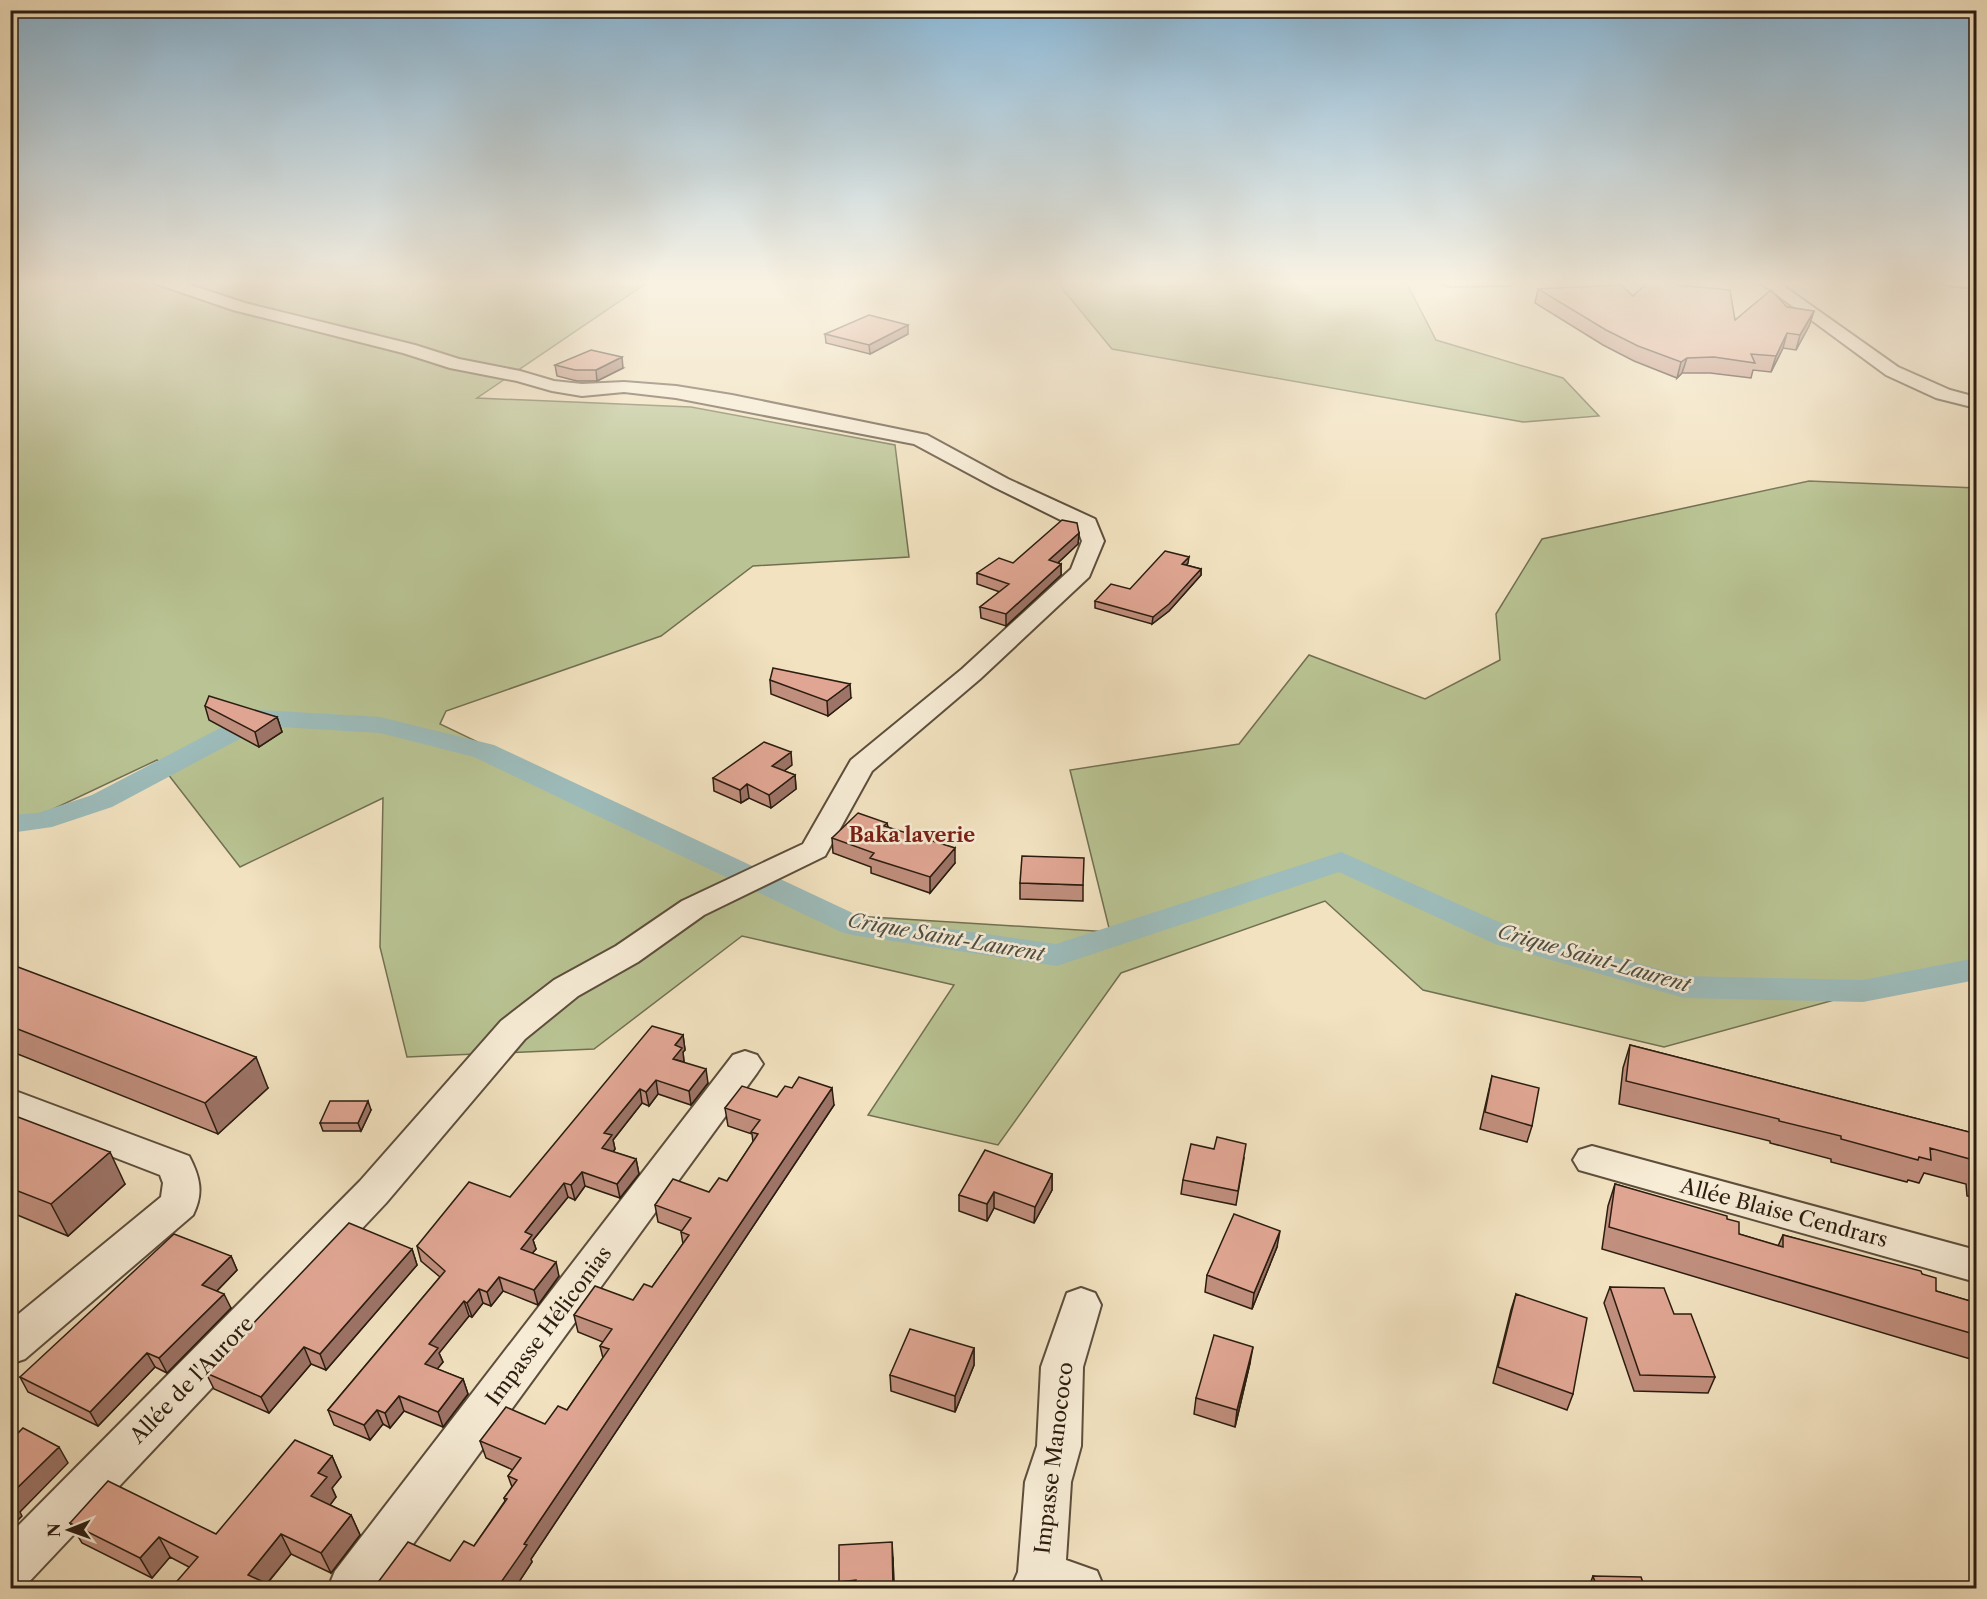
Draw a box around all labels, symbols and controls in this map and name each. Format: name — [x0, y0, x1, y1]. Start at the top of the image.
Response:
district label: Baka laverie — [849, 823, 975, 847]
water label: Crique Saint-Laurent — [846, 908, 1047, 966]
water label: Crique Saint-Laurent — [1495, 919, 1694, 997]
street label: Allée Blaise Cendrars — [1677, 1173, 1891, 1252]
street label: Impasse Héliconias — [481, 1241, 617, 1410]
street label: Allée de l'Aurore — [124, 1311, 259, 1449]
street label: Impasse Manococo — [1029, 1361, 1078, 1555]
north arrow — [39, 1500, 99, 1560]
text: N — [44, 1523, 64, 1537]

